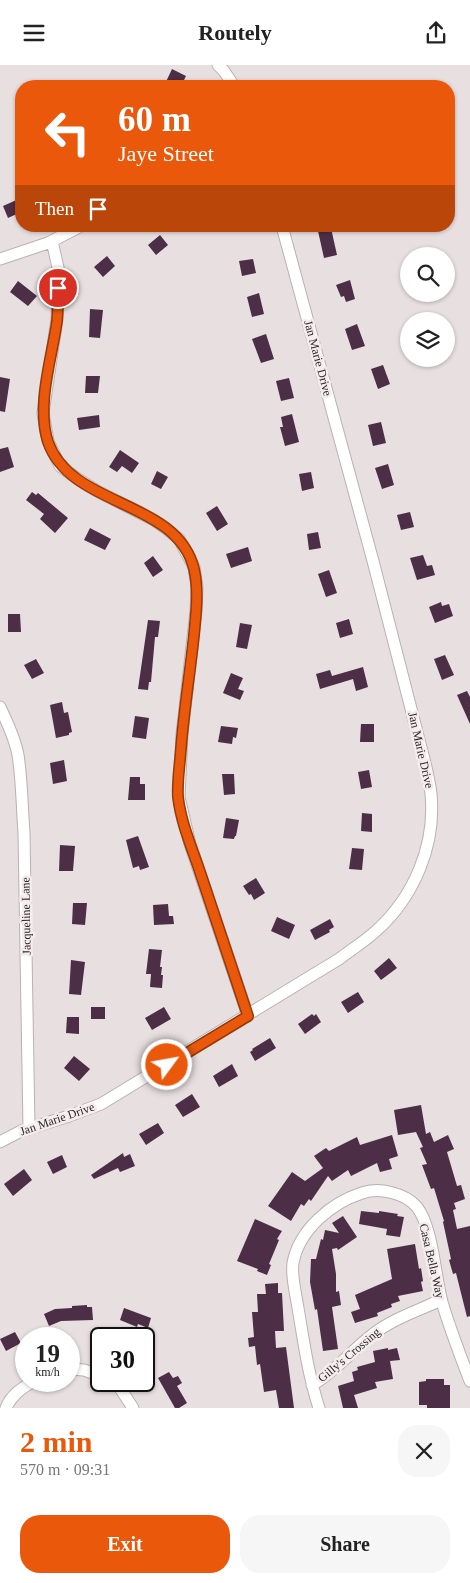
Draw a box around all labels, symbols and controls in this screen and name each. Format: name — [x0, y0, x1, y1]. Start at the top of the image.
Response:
icon: menu — [20, 19, 48, 47]
icon: share — [422, 19, 450, 47]
text: Routely — [198, 20, 272, 45]
icon: left — [35, 100, 100, 165]
text: 60 m — [118, 100, 191, 139]
text: Jaye Street — [118, 141, 214, 166]
icon: arrive — [84, 195, 112, 223]
text: Then — [35, 198, 74, 219]
map controls — [400, 247, 455, 367]
button: search — [400, 247, 455, 302]
pin — [37, 267, 79, 309]
icon: arrive — [44, 274, 72, 302]
button: layers — [400, 312, 455, 367]
street label: Jan Marie Drive — [301, 319, 335, 397]
street label: Jan Marie Drive — [405, 710, 437, 790]
street label: Jacqueline Lane — [18, 877, 34, 955]
position arrow — [140, 1038, 192, 1090]
street label: Jan Marie Drive — [18, 1100, 96, 1138]
street label: Casa Bella Way — [417, 1222, 447, 1300]
street label: Gilly's Crossing — [315, 1325, 383, 1385]
speed limit sign: 30 — [90, 1327, 155, 1392]
text: 19 — [35, 1340, 60, 1367]
text: km/h — [35, 1365, 60, 1379]
text: 2 min — [20, 1425, 93, 1458]
button: close — [398, 1425, 450, 1477]
text: 570 m · 09:31 — [20, 1461, 110, 1478]
button: Exit — [20, 1515, 230, 1573]
button: Share — [240, 1515, 450, 1573]

